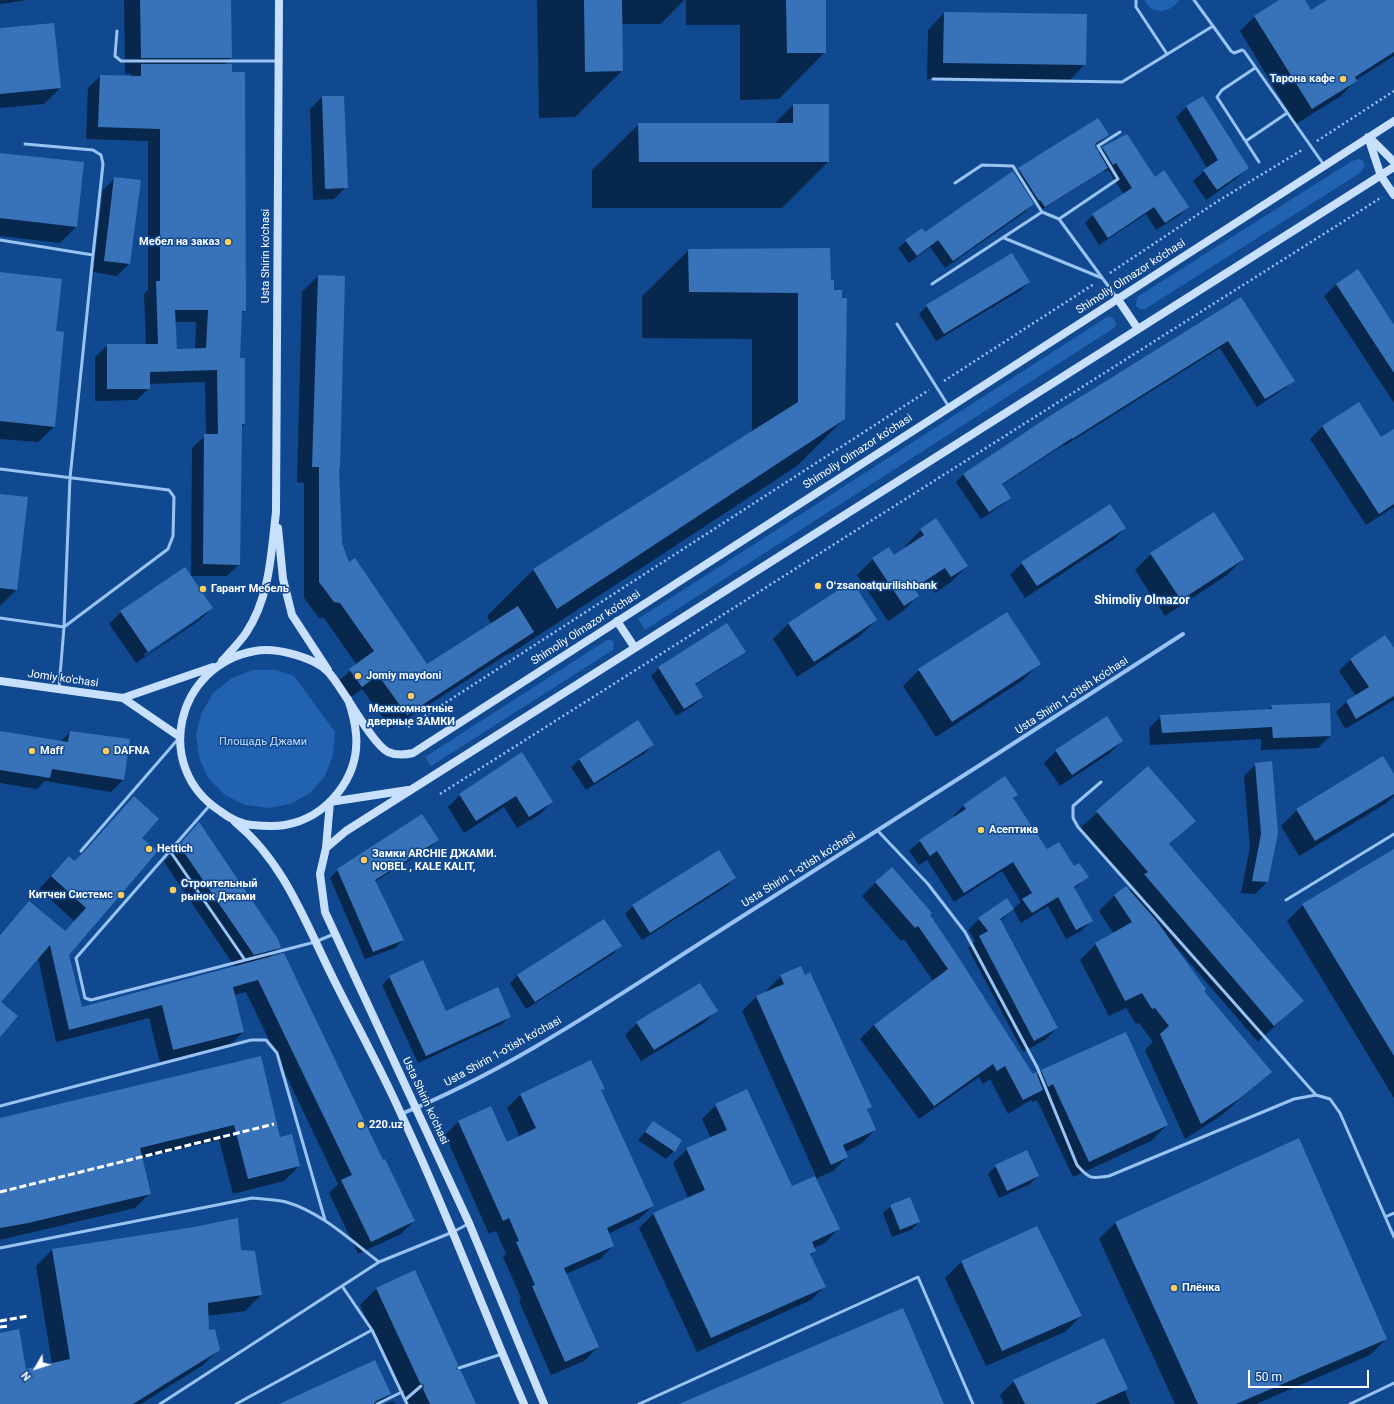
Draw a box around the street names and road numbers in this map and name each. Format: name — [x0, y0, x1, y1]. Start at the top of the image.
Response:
street label: Usta Shirin ko'chasi — [259, 209, 273, 303]
street label: Shimoliy Olmazor ko'chasi — [1074, 237, 1188, 317]
street label: Shimoliy Olmazor ko'chasi — [801, 412, 915, 492]
street label: Shimoliy Olmazor ko'chasi — [529, 588, 643, 668]
street label: Usta Shirin 1-o'tish ko'chasi — [1013, 655, 1131, 737]
street label: Jomiy ko'chasi — [27, 667, 99, 691]
street label: Usta Shirin 1-o'tish ko'chasi — [740, 829, 858, 911]
street label: Usta Shirin 1-o'tish ko'chasi — [442, 1014, 564, 1090]
street label: Usta Shirin ko'chasi — [399, 1055, 451, 1147]

